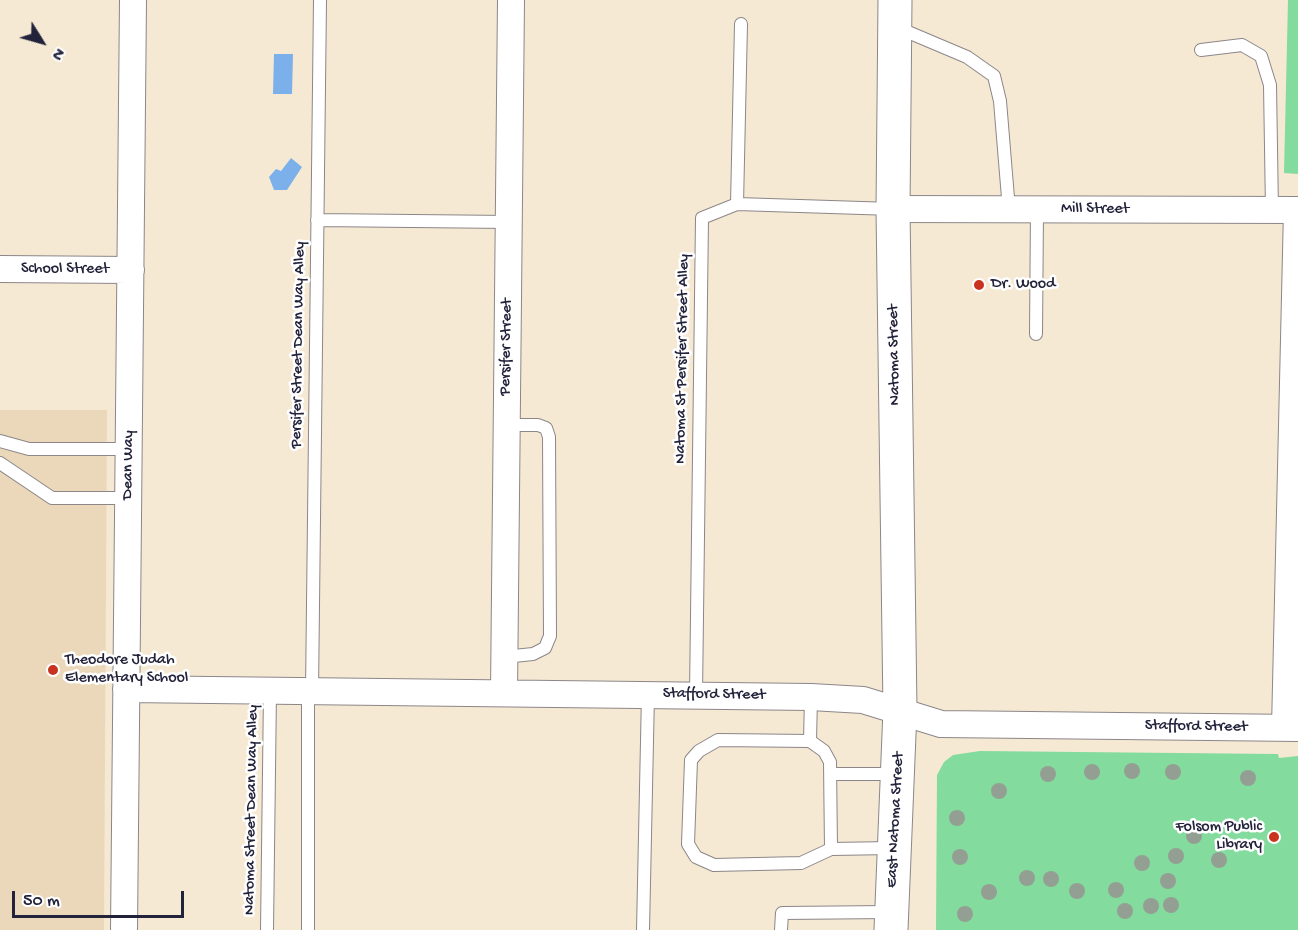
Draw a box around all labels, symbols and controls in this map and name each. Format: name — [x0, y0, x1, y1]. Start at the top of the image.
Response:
north arrow — [12, 12, 72, 72]
text: N — [46, 43, 68, 63]
street label: Mill Street — [1061, 200, 1129, 220]
street label: Persifer Street Dean Way Alley — [288, 241, 310, 449]
street label: Natoma St Persifer Street Alley — [672, 254, 694, 464]
street label: School Street — [21, 260, 109, 280]
place label: Dr. Wood — [991, 275, 1055, 295]
marker: Dr. Wood — [972, 278, 986, 292]
street label: Persifer Street — [497, 298, 517, 396]
street label: Natoma Street — [885, 304, 905, 406]
street label: Dean Way — [119, 430, 139, 500]
place label: Theodore Judah Elementary School — [65, 651, 188, 689]
marker: Theodore Judah Elementary School — [46, 663, 60, 677]
street label: Stafford Street — [663, 685, 765, 705]
street label: Natoma Street Dean Way Alley — [241, 705, 263, 915]
street label: Stafford Street — [1145, 717, 1247, 737]
street label: East Natoma Street — [883, 752, 909, 888]
place label: Folsom Public Library — [1175, 818, 1262, 856]
marker: Folsom Public Library — [1267, 830, 1281, 844]
scale bar — [15, 879, 188, 917]
text: 50 m — [23, 891, 60, 912]

